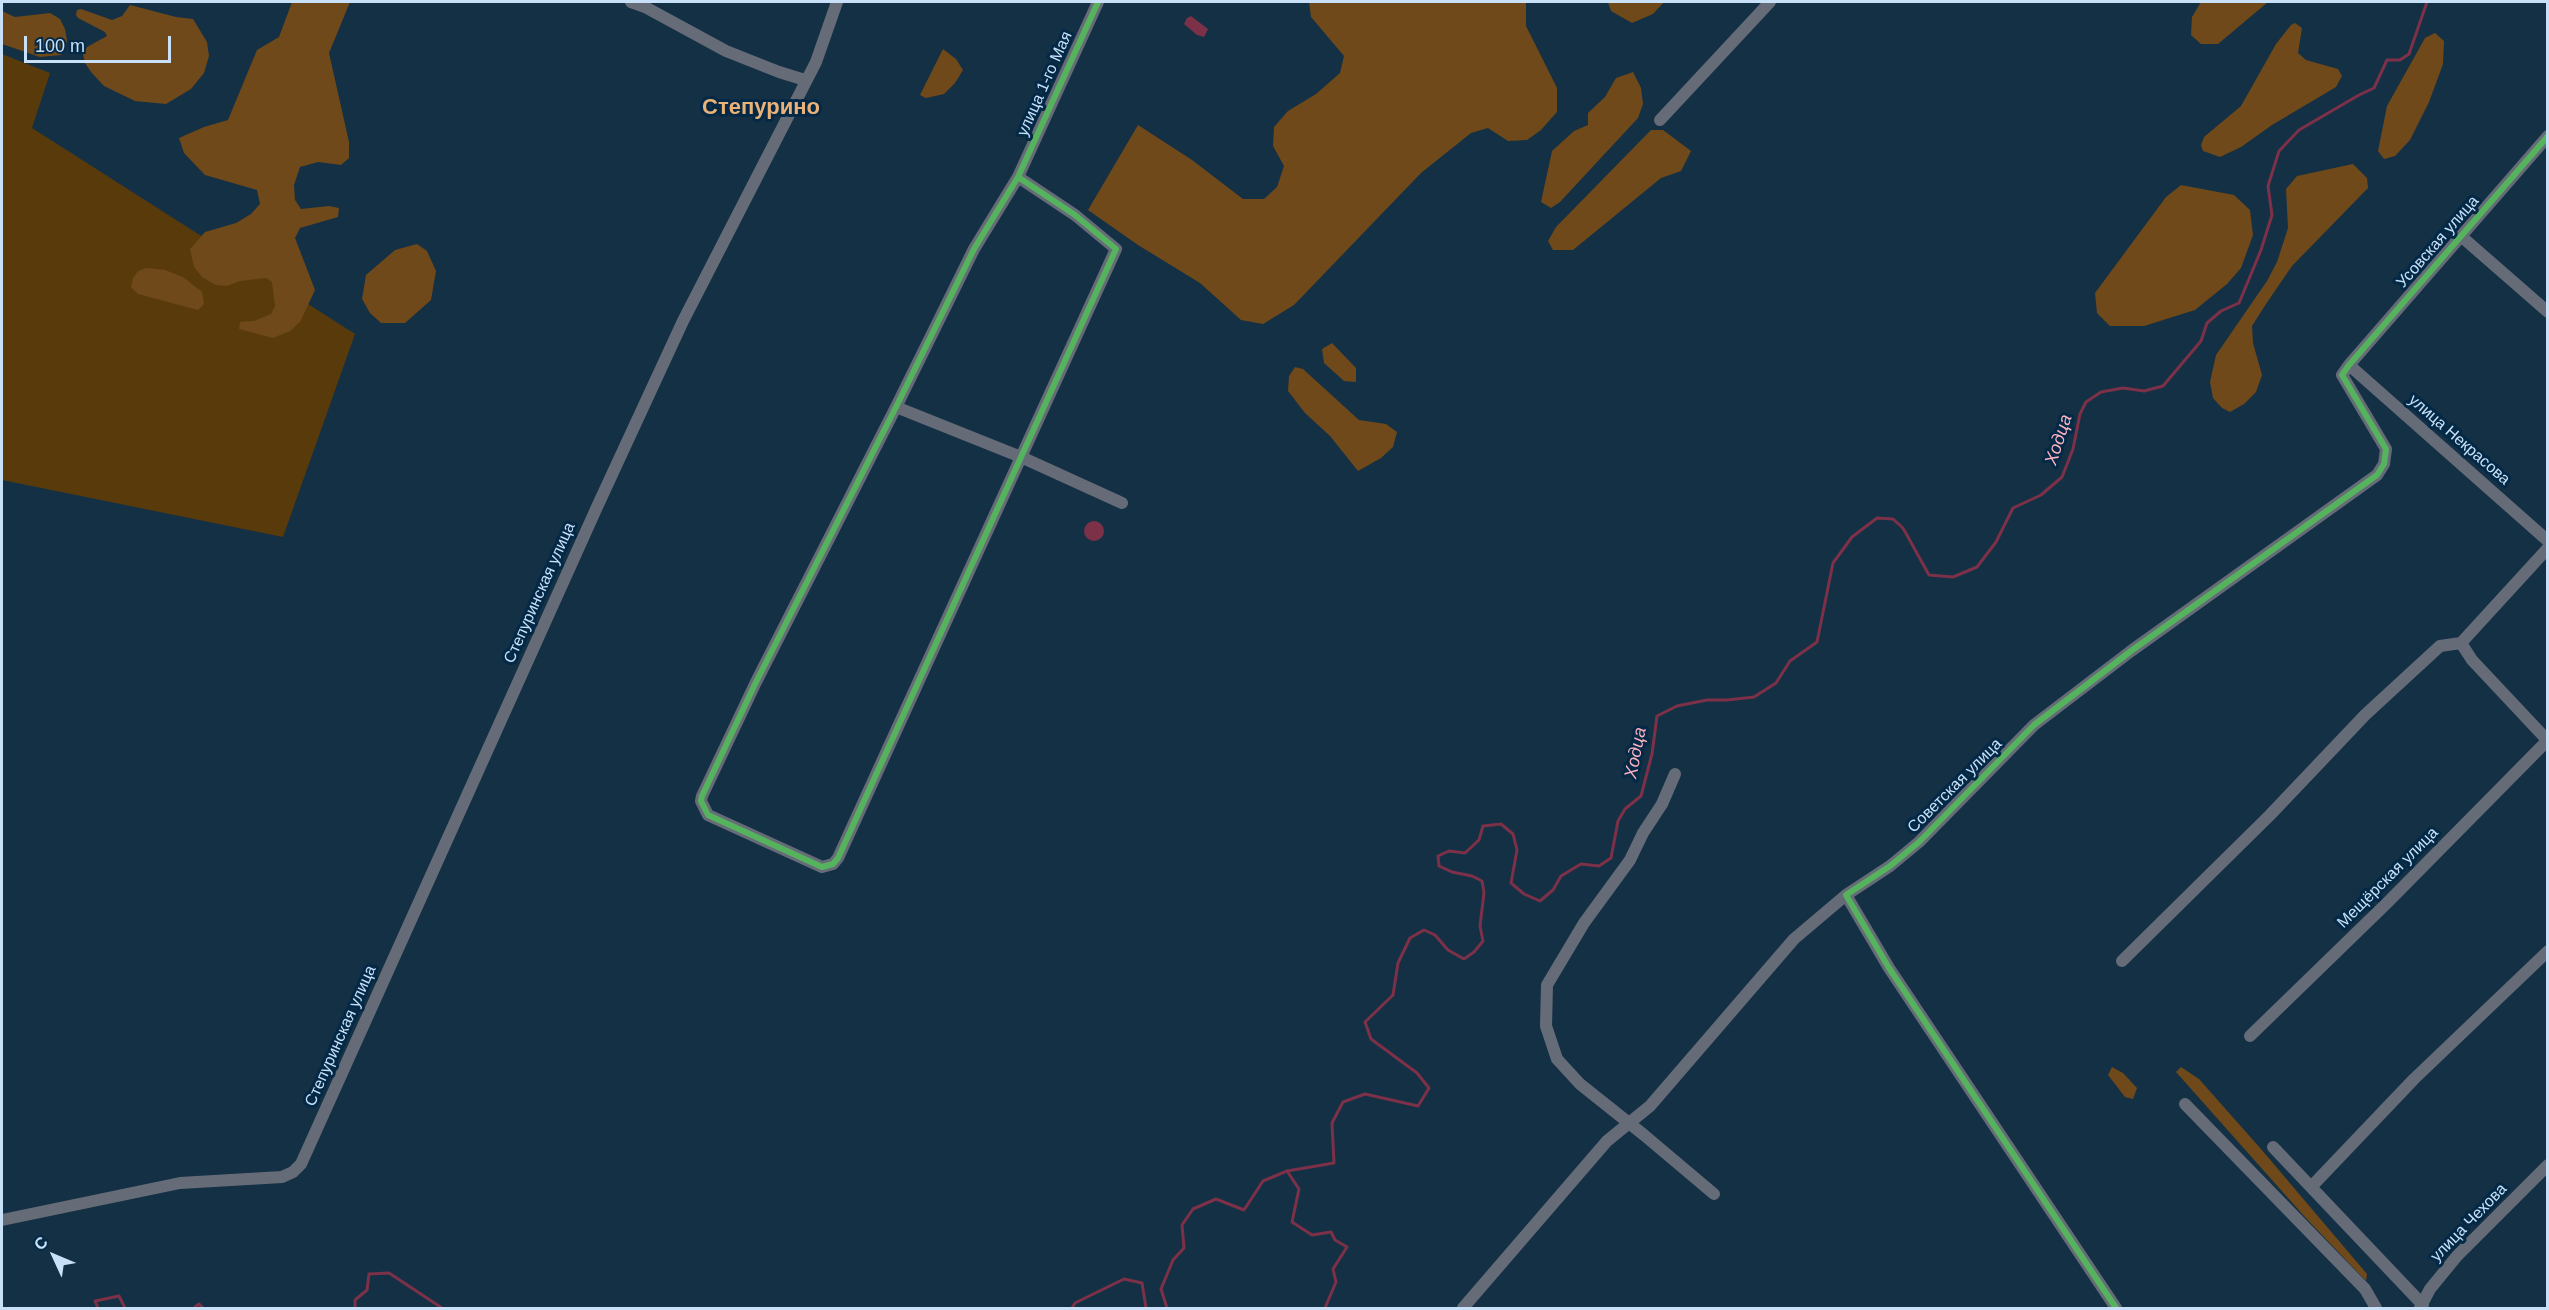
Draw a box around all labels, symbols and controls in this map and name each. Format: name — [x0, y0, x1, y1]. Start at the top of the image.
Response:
scale bar — [27, 24, 174, 62]
street label: улица 1-го Мая — [1013, 29, 1077, 139]
text: 100 m — [35, 36, 85, 56]
district label: Степурино — [702, 95, 820, 121]
street label: Усовская улица — [2393, 192, 2483, 292]
street label: улица Некрасова — [2404, 391, 2514, 489]
water label: Ходца — [2041, 412, 2077, 468]
street label: Степуринская улица — [500, 520, 580, 666]
water label: Ходца — [1620, 725, 1652, 781]
street label: Советская улица — [1904, 735, 2006, 837]
street label: Мещёрская улица — [2334, 824, 2442, 932]
street label: Степуринская улица — [301, 963, 381, 1109]
street label: улица Чехова — [2427, 1180, 2511, 1266]
north arrow — [24, 1226, 84, 1286]
text: С — [31, 1233, 51, 1253]

